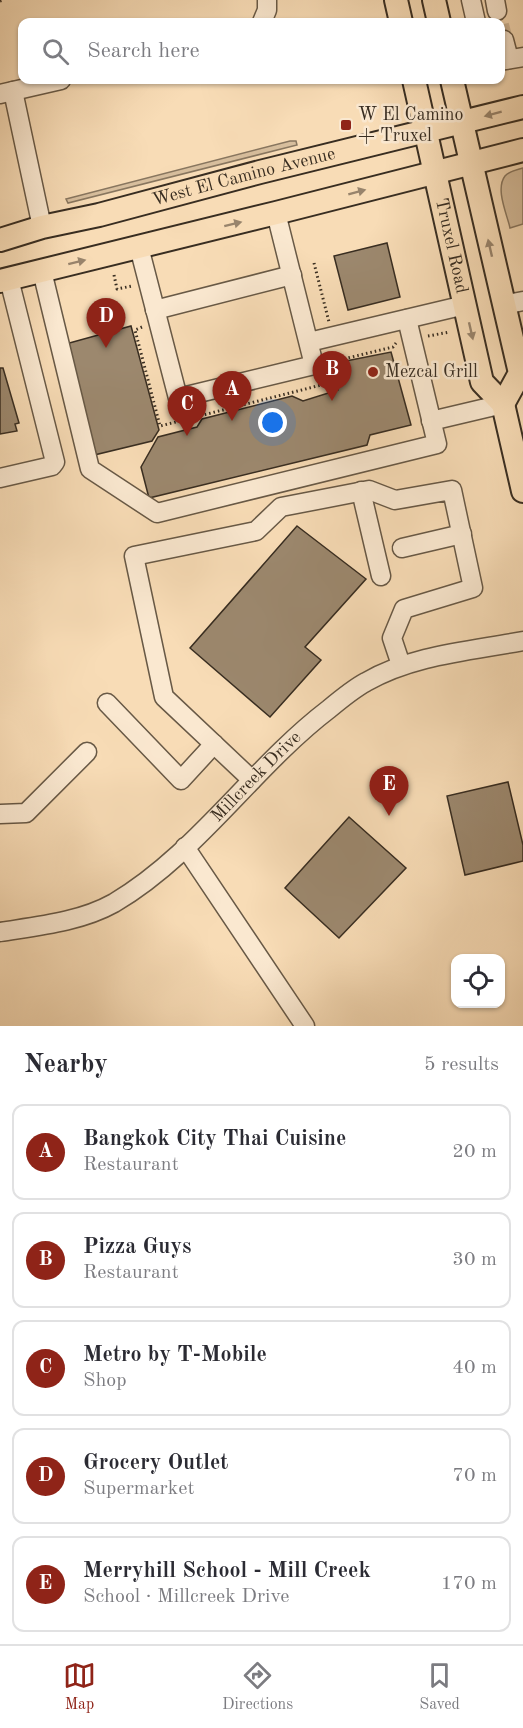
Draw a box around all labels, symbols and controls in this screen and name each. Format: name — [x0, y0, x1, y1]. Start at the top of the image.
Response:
search box — [18, 18, 505, 84]
icon: search — [39, 35, 72, 68]
text: Search here — [87, 40, 200, 62]
place label: W El Camino + Truxel — [358, 106, 463, 145]
one-way arrow — [484, 110, 502, 120]
marker: W El Camino + Truxel — [339, 118, 353, 132]
street label: West El Camino Avenue — [150, 145, 337, 209]
one-way arrow — [348, 187, 366, 196]
street label: Truxel Road — [432, 196, 471, 295]
one-way arrow — [224, 218, 242, 228]
one-way arrow — [485, 239, 495, 257]
one-way arrow — [68, 257, 86, 267]
pin: D — [86, 298, 126, 348]
one-way arrow — [467, 322, 476, 341]
pin: B — [312, 352, 352, 401]
place label: Mezcal Grill — [385, 363, 478, 381]
marker: Mezcal Grill — [366, 365, 380, 379]
pin: A — [212, 372, 252, 421]
pin: C — [168, 386, 207, 436]
your location — [258, 408, 287, 437]
street label: Millcreek Drive — [208, 728, 304, 826]
pin: E — [370, 766, 408, 816]
map controls — [451, 954, 505, 1008]
button: locate — [451, 954, 505, 1008]
text: Nearby — [24, 1052, 108, 1078]
text: 5 results — [424, 1055, 499, 1075]
text: Bangkok City Thai Cuisine — [83, 1128, 346, 1150]
text: A — [38, 1142, 53, 1162]
text: 20 m — [452, 1142, 497, 1162]
text: Restaurant — [83, 1155, 179, 1175]
text: Pizza Guys — [83, 1236, 191, 1258]
text: B — [38, 1250, 53, 1270]
text: 30 m — [452, 1250, 497, 1270]
text: Restaurant — [83, 1263, 179, 1283]
text: Metro by T-Mobile — [83, 1344, 267, 1366]
text: C — [39, 1358, 52, 1378]
text: 40 m — [452, 1358, 497, 1378]
text: Shop — [83, 1371, 127, 1391]
text: Grocery Outlet — [83, 1452, 228, 1474]
text: D — [38, 1466, 53, 1486]
text: 70 m — [452, 1466, 497, 1486]
text: Supermarket — [83, 1479, 194, 1499]
text: Merryhill School - Mill Creek — [83, 1560, 371, 1582]
text: E — [39, 1574, 52, 1594]
text: 170 m — [441, 1574, 497, 1594]
text: School · Millcreek Drive — [83, 1587, 289, 1607]
tab: Map — [63, 1659, 96, 1715]
tab: Directions — [222, 1659, 293, 1715]
tab: Saved — [419, 1659, 460, 1715]

